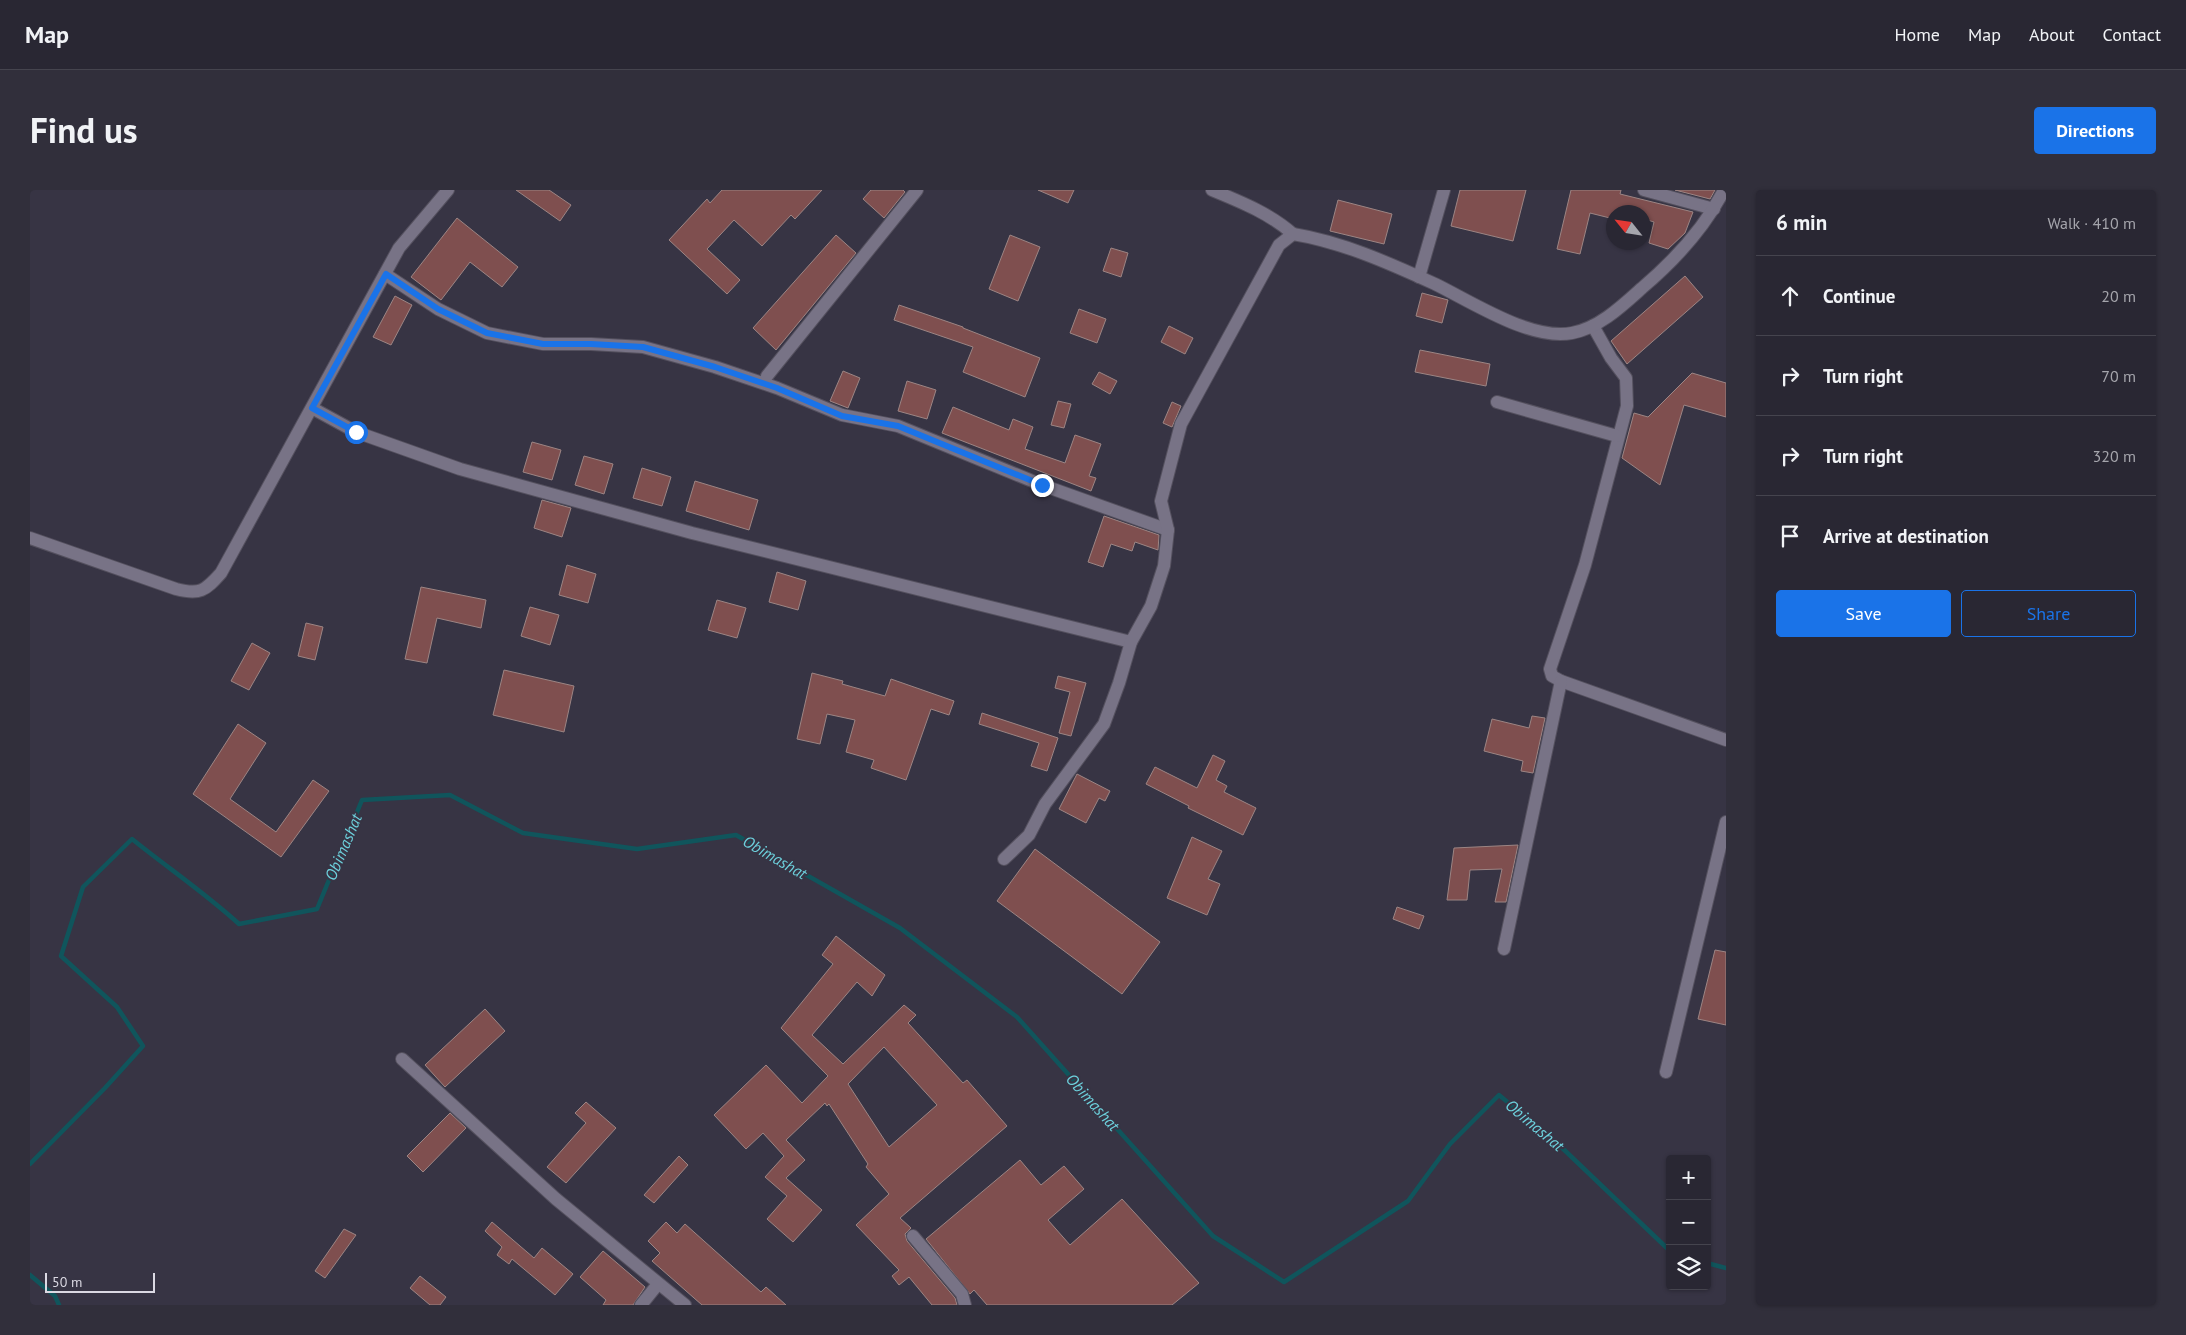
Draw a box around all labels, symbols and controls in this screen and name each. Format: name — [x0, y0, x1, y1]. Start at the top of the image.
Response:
text: Map — [25, 19, 69, 50]
text: Home — [1894, 23, 1940, 46]
text: Map — [1968, 23, 2001, 46]
text: About — [2029, 23, 2075, 46]
text: Contact — [2103, 23, 2161, 46]
text: Find us — [30, 107, 138, 153]
button: Directions — [2034, 107, 2156, 154]
north arrow — [1606, 205, 1651, 250]
text: 6 min — [1776, 209, 1827, 236]
text: Walk · 410 m — [2047, 213, 2136, 233]
icon: ahead — [1776, 282, 1804, 310]
text: Continue — [1823, 284, 1895, 308]
text: 20 m — [2101, 286, 2136, 306]
icon: right — [1776, 362, 1804, 390]
text: Turn right — [1823, 364, 1903, 388]
text: 70 m — [2101, 366, 2136, 386]
route start — [345, 421, 368, 444]
icon: right — [1776, 442, 1804, 470]
text: Turn right — [1823, 444, 1903, 468]
text: 320 m — [2093, 446, 2136, 466]
route end — [1031, 474, 1054, 497]
icon: arrive — [1776, 522, 1804, 550]
text: Arrive at destination — [1823, 524, 1989, 548]
button: Save — [1776, 590, 1951, 637]
button: Share — [1961, 590, 2136, 637]
water label: Obimashat — [320, 810, 366, 883]
water label: Obimashat — [739, 831, 811, 884]
water label: Obimashat — [1062, 1069, 1125, 1136]
water label: Obimashat — [1502, 1095, 1569, 1156]
map controls — [1666, 1155, 1711, 1290]
button: + — [1666, 1155, 1711, 1200]
button: − — [1666, 1200, 1711, 1245]
button: layers — [1666, 1245, 1711, 1290]
scale bar — [45, 1270, 155, 1293]
text: 50 m — [52, 1273, 82, 1291]

